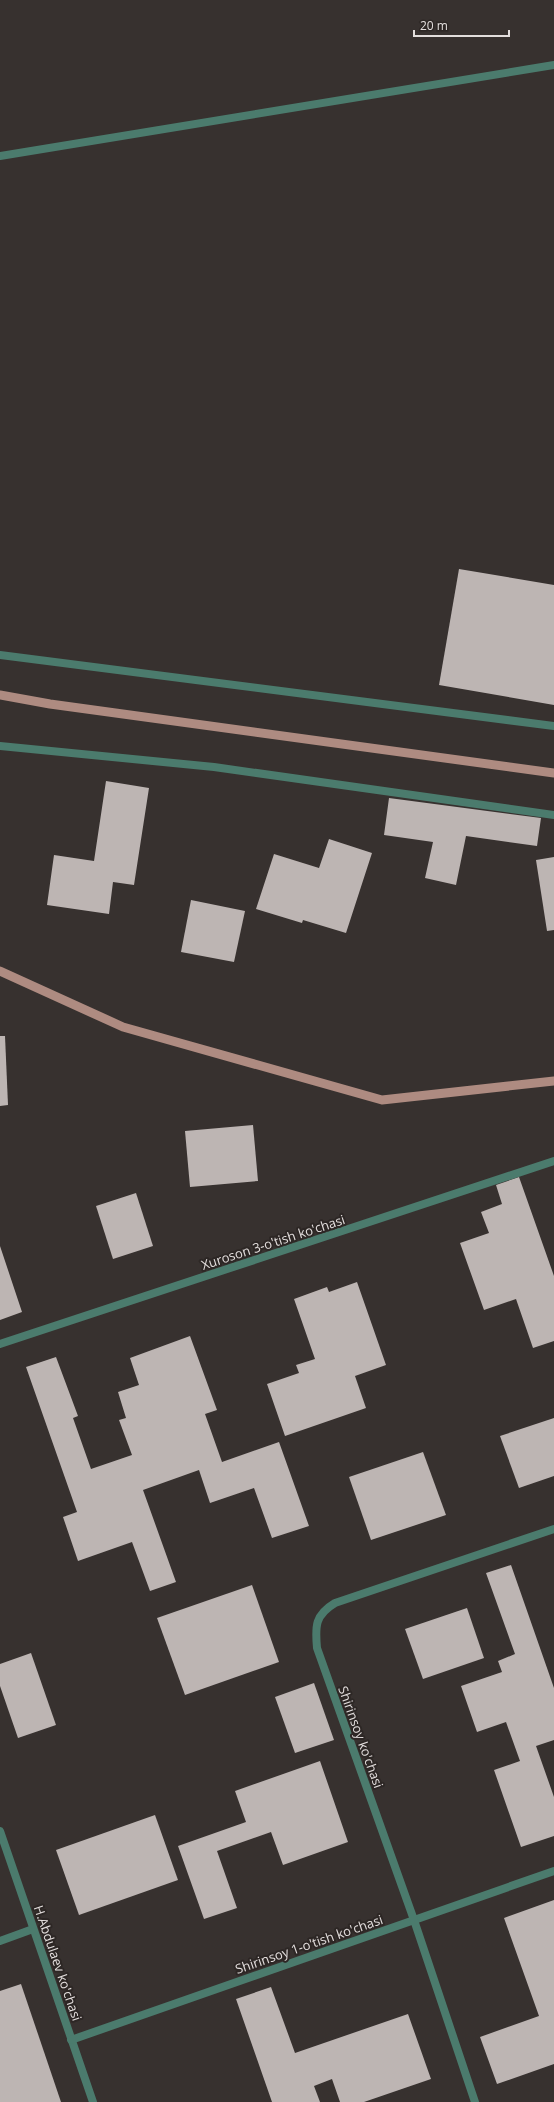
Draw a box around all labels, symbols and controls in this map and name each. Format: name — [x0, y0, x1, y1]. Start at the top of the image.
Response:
scale bar — [414, 12, 509, 38]
text: 20 m — [420, 17, 448, 34]
street label: Xuroson 3-o'tish ko'chasi — [199, 1210, 347, 1274]
street label: Shirinsoy ko'chasi — [334, 1684, 388, 1790]
street label: H.Abdulaev ko'chasi — [30, 1903, 86, 2023]
street label: Shirinsoy 1-o'tish ko'chasi — [233, 1910, 385, 1978]

